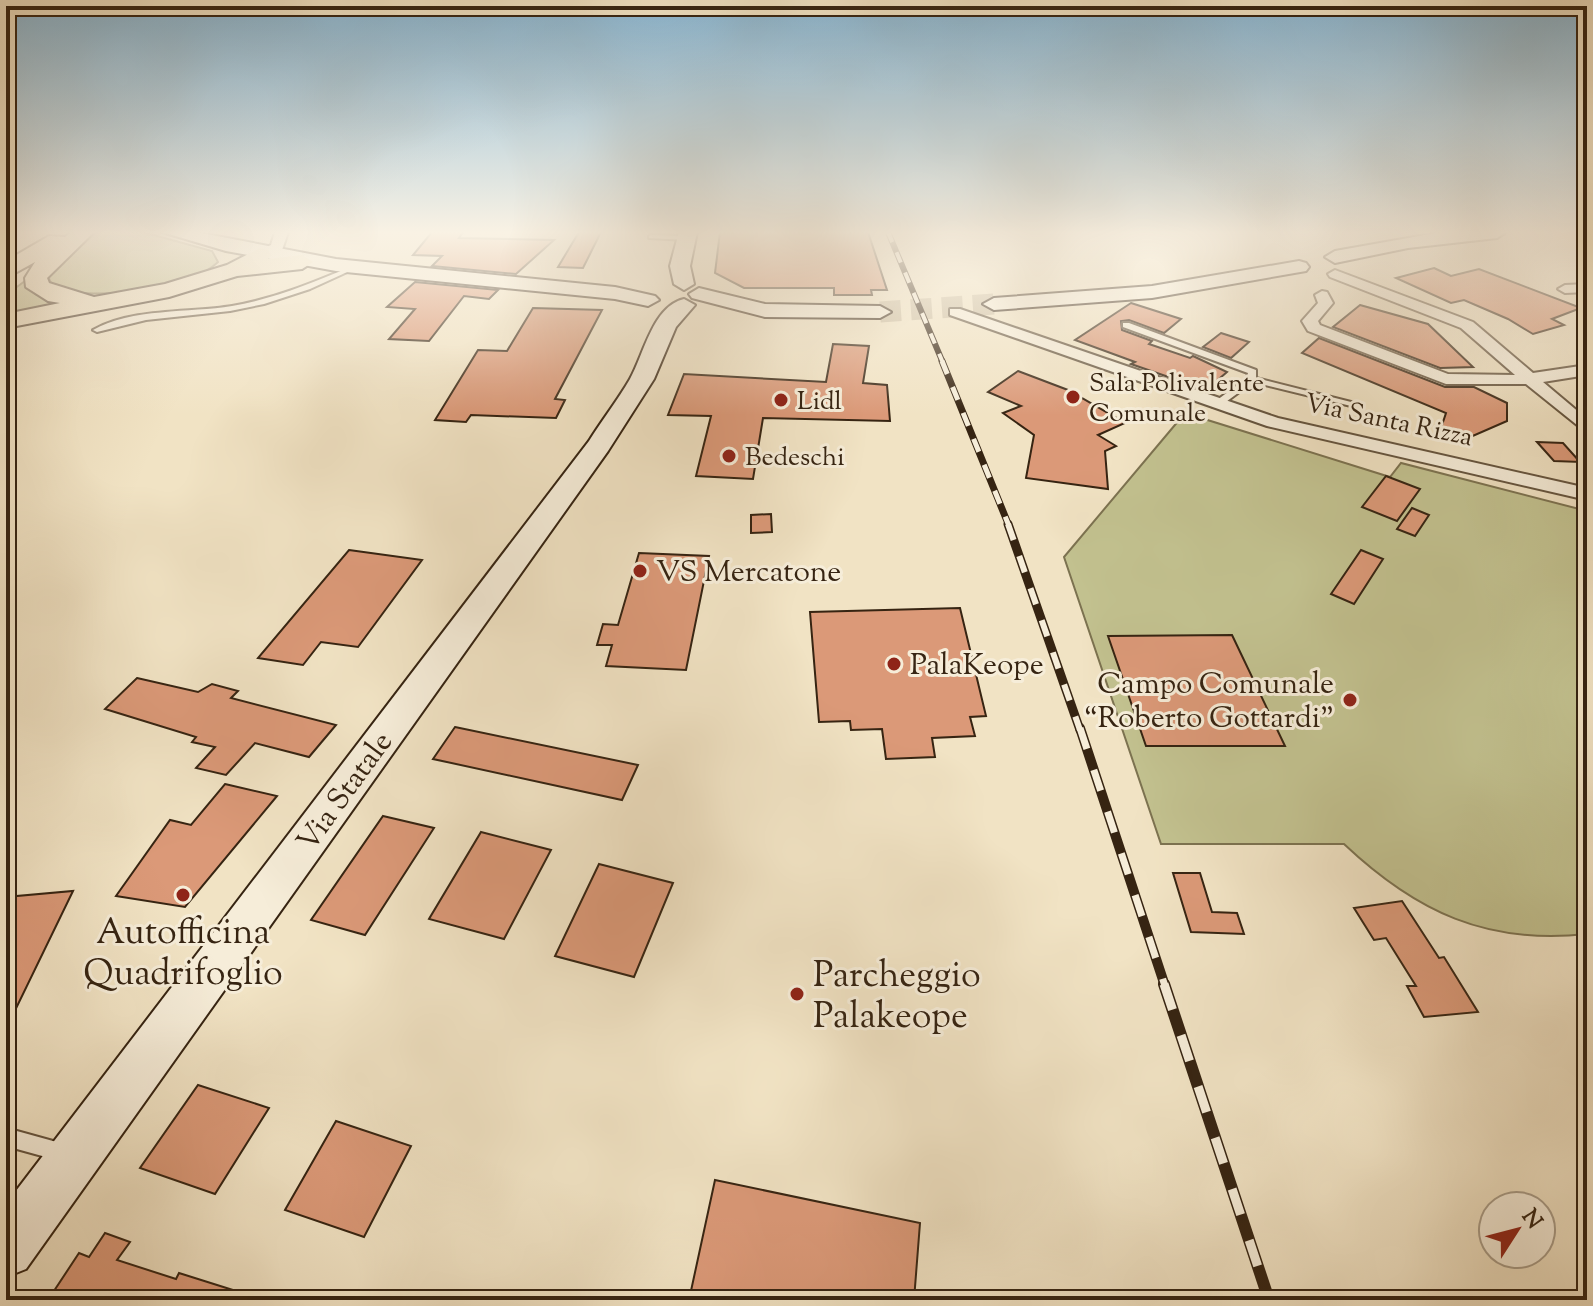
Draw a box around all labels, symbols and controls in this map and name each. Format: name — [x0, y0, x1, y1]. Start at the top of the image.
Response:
place label: Sala Polivalente Comunale — [1089, 366, 1264, 433]
place label: Lidl — [797, 384, 842, 421]
street label: Via Santa Rizza — [1301, 386, 1476, 457]
marker: Sala Polivalente Comunale — [1064, 388, 1082, 406]
marker: Lidl — [772, 391, 790, 409]
place label: Bedeschi — [745, 440, 845, 477]
marker: Bedeschi — [720, 447, 738, 465]
place label: VS Mercatone — [656, 552, 841, 595]
marker: VS Mercatone — [631, 562, 649, 580]
place label: PalaKeope — [910, 645, 1044, 688]
marker: PalaKeope — [885, 655, 903, 673]
place label: Campo Comunale “Roberto Gottardi” — [1084, 664, 1334, 741]
marker: Campo Comunale “Roberto Gottardi” — [1341, 691, 1359, 709]
street label: Via Statale — [288, 724, 404, 861]
marker: Autofficina Quadrifoglio — [174, 886, 192, 904]
place label: Autofficina Quadrifoglio — [83, 908, 283, 1001]
place label: Parcheggio Palakeope — [813, 951, 981, 1044]
marker: Parcheggio Palakeope — [788, 985, 806, 1003]
north arrow — [1477, 1190, 1557, 1270]
text: N — [1513, 1203, 1549, 1237]

